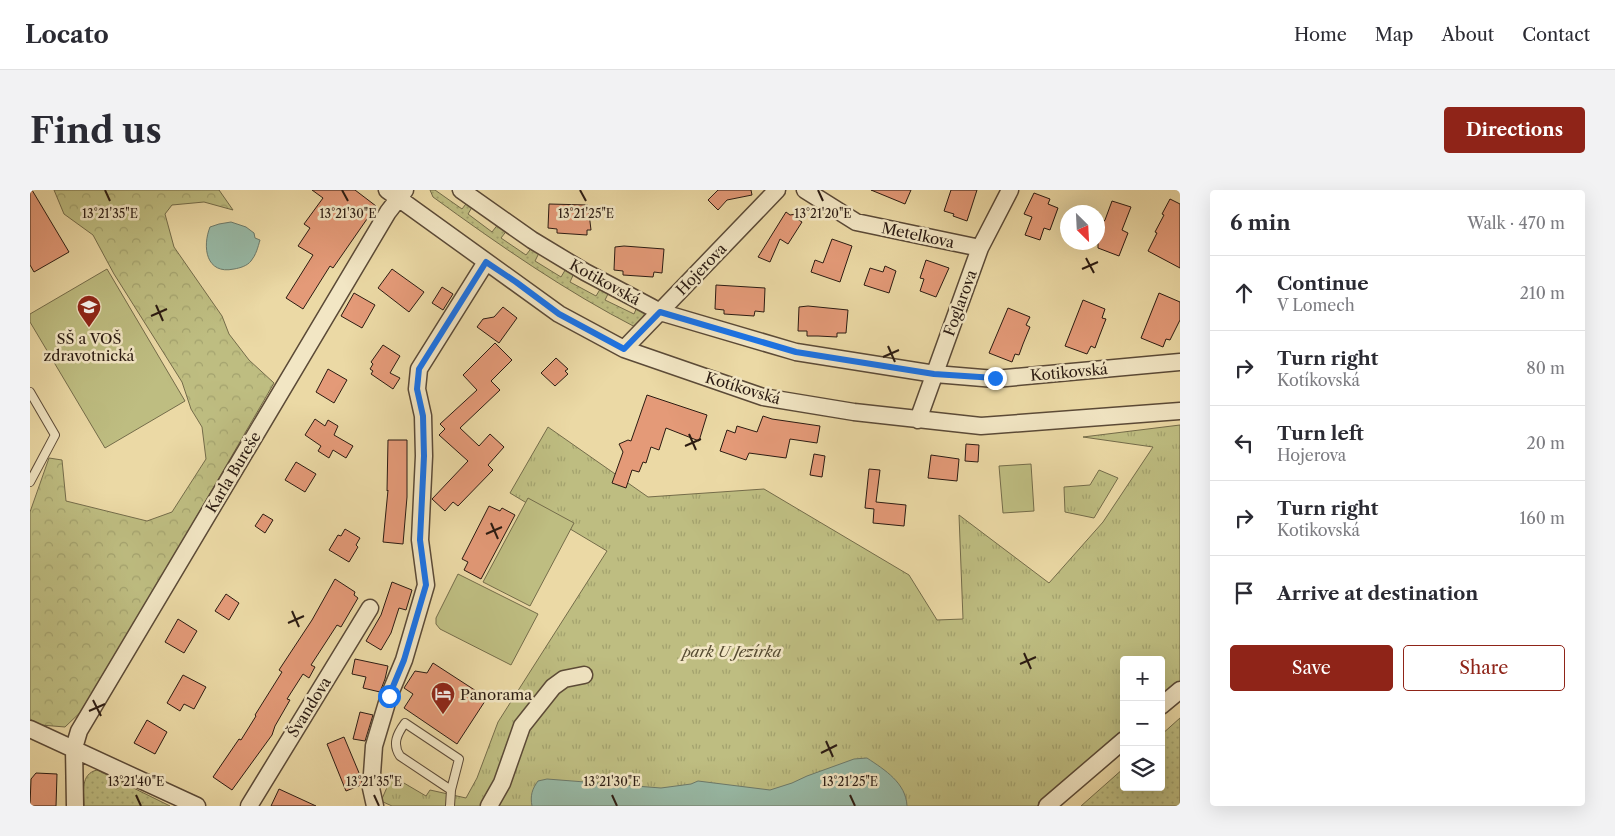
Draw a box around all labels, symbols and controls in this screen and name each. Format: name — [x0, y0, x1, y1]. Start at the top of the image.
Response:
text: Locato — [25, 20, 109, 49]
text: Home — [1294, 24, 1347, 46]
text: Map — [1375, 24, 1413, 46]
text: About — [1441, 24, 1494, 46]
text: Contact — [1522, 24, 1590, 46]
button: Directions — [1444, 107, 1585, 153]
text: Find us — [30, 109, 162, 152]
north arrow — [1060, 205, 1105, 250]
text: 13°21'35"E — [82, 206, 138, 221]
text: 13°21'30"E — [320, 206, 376, 221]
text: 13°21'25"E — [558, 206, 614, 221]
text: 13°21'20"E — [794, 206, 852, 221]
text: 6 min — [1230, 210, 1291, 235]
text: Walk · 470 m — [1467, 213, 1565, 233]
street label: Metelkova — [880, 218, 956, 252]
street label: Hojerova — [672, 239, 730, 299]
street label: Kotikovská — [566, 255, 644, 309]
street label: Foglarova — [939, 267, 981, 339]
text: Continue — [1277, 272, 1369, 295]
icon: ahead — [1230, 279, 1258, 307]
text: 210 m — [1520, 283, 1565, 303]
school or university icon: SŠ a VOŠ zdravotnická — [76, 294, 102, 328]
text: V Lomech — [1277, 295, 1355, 315]
place label: SŠ a VOŠ zdravotnická — [44, 329, 135, 365]
text: Turn right — [1277, 347, 1378, 370]
icon: right — [1230, 354, 1258, 382]
text: 80 m — [1526, 358, 1565, 378]
street label: Kotikovská — [1029, 359, 1109, 385]
route end — [984, 367, 1007, 390]
street label: Kotíkovská — [703, 368, 783, 408]
text: Kotíkovská — [1277, 370, 1360, 390]
text: Turn left — [1277, 422, 1364, 445]
street label: Karla Bureše — [201, 428, 265, 516]
icon: left — [1230, 429, 1258, 457]
text: 20 m — [1526, 433, 1565, 453]
text: Hojerova — [1277, 445, 1346, 465]
text: Turn right — [1277, 497, 1378, 520]
icon: right — [1230, 504, 1258, 532]
text: 160 m — [1520, 508, 1565, 528]
text: Kotikovská — [1277, 520, 1360, 540]
icon: arrive — [1230, 579, 1258, 607]
text: Arrive at destination — [1277, 582, 1478, 605]
park label: park U Jezírka — [680, 642, 781, 661]
button: Save — [1230, 645, 1393, 691]
button: Share — [1403, 645, 1565, 691]
map controls — [1120, 656, 1165, 791]
button: + — [1120, 656, 1165, 701]
street label: Švandova — [283, 673, 335, 741]
hotel icon: Panorama — [430, 681, 456, 715]
route start — [378, 685, 401, 708]
place label: Panorama — [460, 685, 532, 704]
button: − — [1120, 701, 1165, 746]
button: layers — [1120, 746, 1165, 791]
text: 13°21'40"E — [108, 774, 164, 789]
text: 13°21'35"E — [346, 774, 402, 789]
text: 13°21'30"E — [584, 774, 640, 789]
text: 13°21'25"E — [822, 774, 878, 789]

